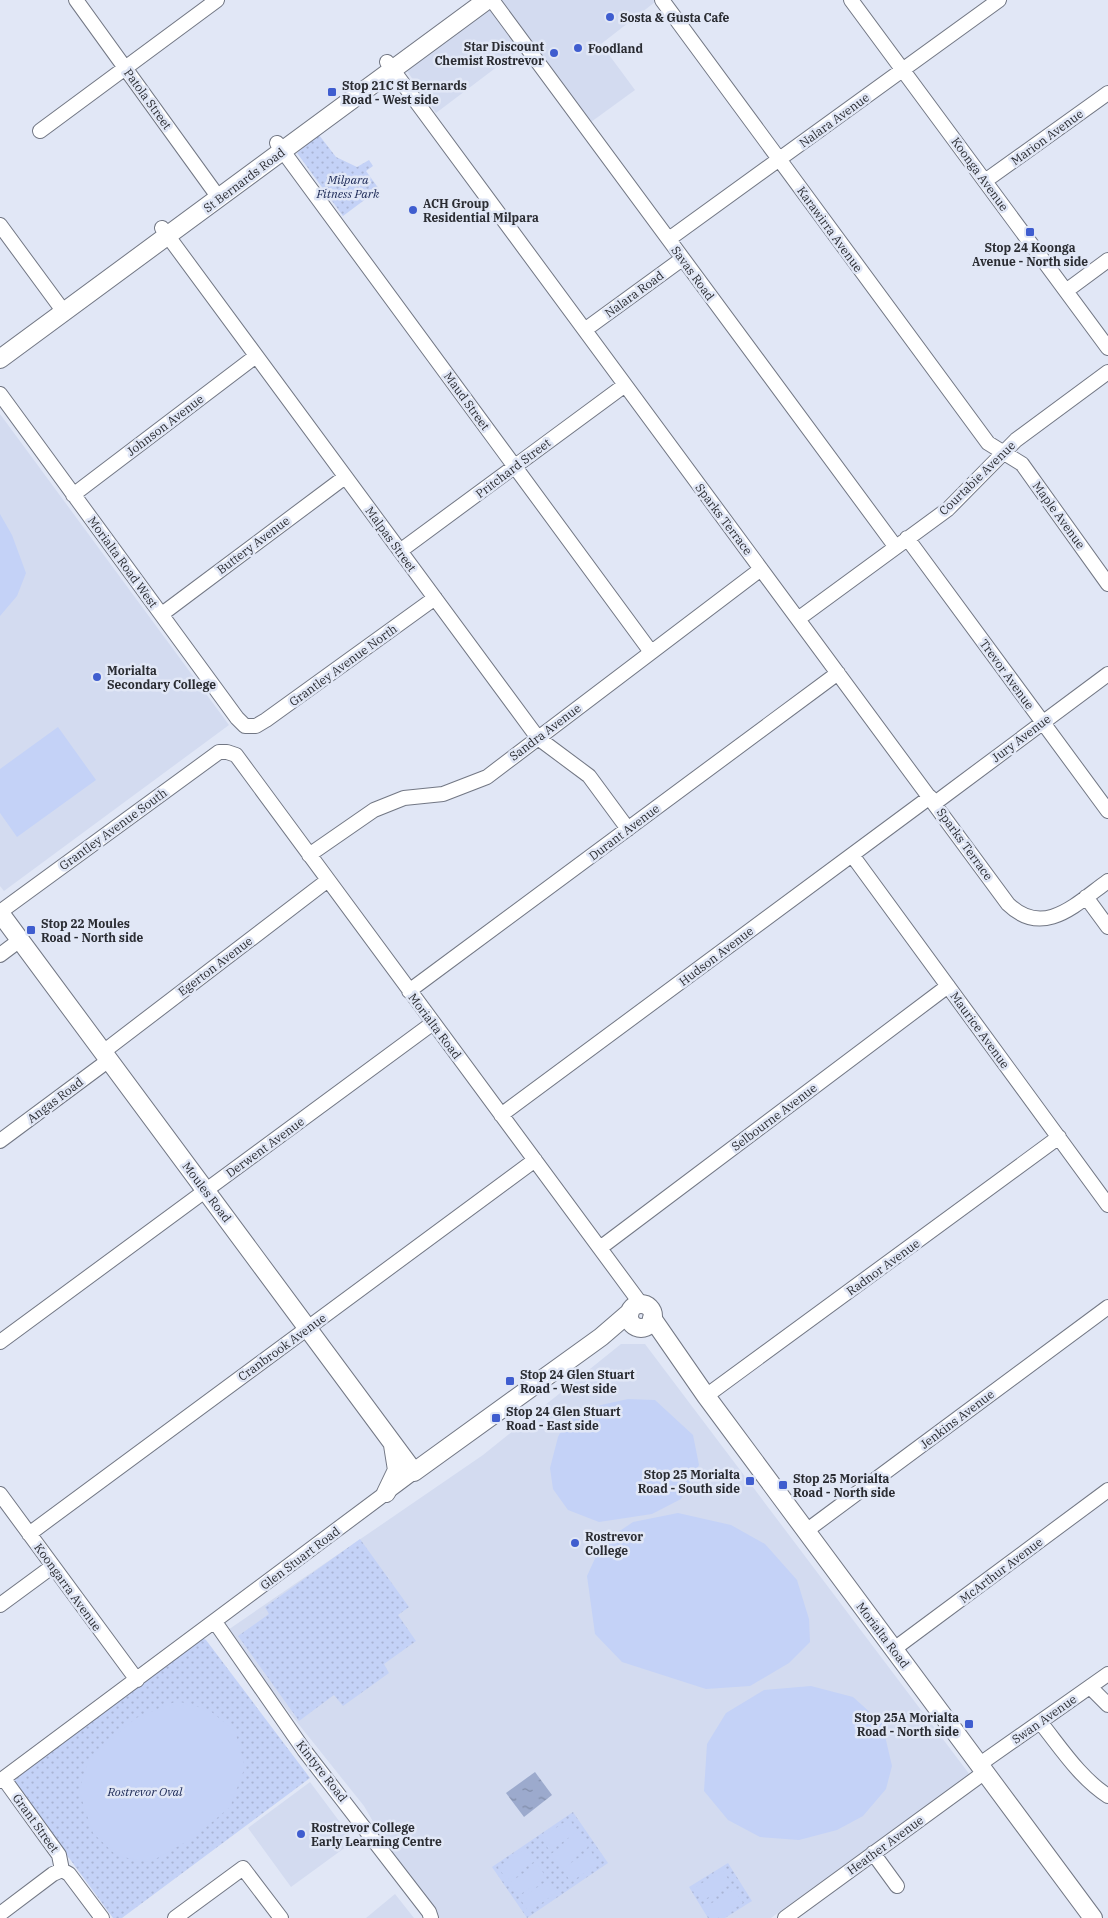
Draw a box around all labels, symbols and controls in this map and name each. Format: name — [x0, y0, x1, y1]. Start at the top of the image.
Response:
place label: Sosta & Gusta Cafe — [620, 10, 730, 25]
marker: Sosta & Gusta Cafe — [604, 11, 616, 23]
place label: Star Discount Chemist Rostrevor — [434, 39, 545, 68]
place label: Foodland — [588, 41, 644, 56]
marker: Foodland — [572, 42, 584, 54]
marker: Star Discount Chemist Rostrevor — [548, 47, 560, 59]
street label: Patola Street — [121, 66, 175, 132]
place label: Stop 21C St Bernards Road - West side — [342, 78, 467, 107]
marker: Stop 21C St Bernards Road - West side — [326, 86, 338, 98]
street label: Nalara Avenue — [796, 90, 872, 150]
street label: Marion Avenue — [1008, 106, 1086, 168]
street label: Koonga Avenue — [948, 134, 1012, 214]
street label: St Bernards Road — [200, 145, 288, 215]
park label: Milpara Fitness Park — [316, 172, 380, 201]
street label: Karawirra Avenue — [794, 183, 866, 275]
place label: ACH Group Residential Milpara — [423, 196, 539, 225]
marker: ACH Group Residential Milpara — [407, 204, 419, 216]
marker: Stop 24 Koonga Avenue - North side — [1024, 226, 1036, 238]
place label: Stop 24 Koonga Avenue - North side — [972, 240, 1088, 269]
street label: Savas Road — [668, 243, 718, 303]
street label: Nalara Road — [602, 268, 666, 320]
street label: Maud Street — [441, 369, 493, 433]
street label: Johnson Avenue — [124, 391, 206, 459]
street label: Pritchard Street — [473, 435, 553, 501]
street label: Courtabie Avenue — [936, 438, 1018, 518]
street label: Maple Avenue — [1030, 478, 1088, 552]
street label: Sparks Terrace — [692, 480, 756, 558]
street label: Malpas Street — [362, 503, 420, 575]
street label: Buttery Avenue — [214, 513, 292, 577]
street label: Morialta Road West — [85, 514, 161, 610]
street label: Grantley Avenue North — [286, 620, 400, 709]
street label: Trevor Avenue — [977, 636, 1037, 712]
place label: Morialta Secondary College — [107, 663, 216, 692]
marker: Morialta Secondary College — [91, 671, 103, 683]
street label: Sandra Avenue — [506, 700, 584, 764]
street label: Jury Avenue — [989, 711, 1053, 765]
street label: Grantley Avenue South — [56, 785, 170, 873]
street label: Durant Avenue — [586, 801, 662, 863]
street label: Sparks Terrace — [934, 805, 996, 883]
place label: Stop 22 Moules Road - North side — [41, 916, 144, 945]
street label: Hudson Avenue — [676, 923, 756, 989]
marker: Stop 22 Moules Road - North side — [25, 924, 37, 936]
street label: Egerton Avenue — [175, 933, 255, 999]
street label: Maurice Avenue — [947, 989, 1013, 1071]
street label: Morialta Road — [405, 990, 465, 1062]
street label: Angas Road — [24, 1074, 86, 1126]
street label: Selbourne Avenue — [728, 1080, 820, 1154]
street label: Derwent Avenue — [223, 1114, 307, 1180]
street label: Moules Road — [179, 1159, 235, 1225]
street label: Radnor Avenue — [844, 1235, 922, 1299]
street label: Cranbrook Avenue — [235, 1310, 329, 1384]
place label: Stop 24 Glen Stuart Road - West side — [520, 1367, 635, 1396]
marker: Stop 24 Glen Stuart Road - West side — [504, 1375, 516, 1387]
street label: Jenkins Avenue — [917, 1386, 997, 1452]
place label: Stop 24 Glen Stuart Road - East side — [506, 1404, 621, 1433]
marker: Stop 24 Glen Stuart Road - East side — [490, 1412, 502, 1424]
place label: Stop 25 Morialta Road - South side — [638, 1467, 740, 1496]
place label: Stop 25 Morialta Road - North side — [793, 1471, 896, 1500]
marker: Stop 25 Morialta Road - South side — [744, 1475, 756, 1487]
marker: Stop 25 Morialta Road - North side — [777, 1479, 789, 1491]
street label: Glen Stuart Road — [257, 1523, 343, 1593]
place label: Rostrevor College — [585, 1529, 643, 1558]
street label: McArthur Avenue — [957, 1534, 1045, 1606]
marker: Rostrevor College — [569, 1537, 581, 1549]
street label: Koongarra Avenue — [31, 1540, 105, 1634]
street label: Morialta Road — [853, 1599, 913, 1671]
street label: Swan Avenue — [1009, 1691, 1079, 1747]
place label: Stop 25A Morialta Road - North side — [854, 1710, 959, 1739]
marker: Stop 25A Morialta Road - North side — [963, 1718, 975, 1730]
street label: Kintyre Road — [293, 1737, 351, 1805]
park label: Rostrevor Oval — [107, 1784, 183, 1799]
street label: Grant Street — [10, 1791, 62, 1855]
street label: Heather Avenue — [844, 1812, 926, 1878]
place label: Rostrevor College Early Learning Centre — [311, 1820, 442, 1849]
marker: Rostrevor College Early Learning Centre — [295, 1828, 307, 1840]

